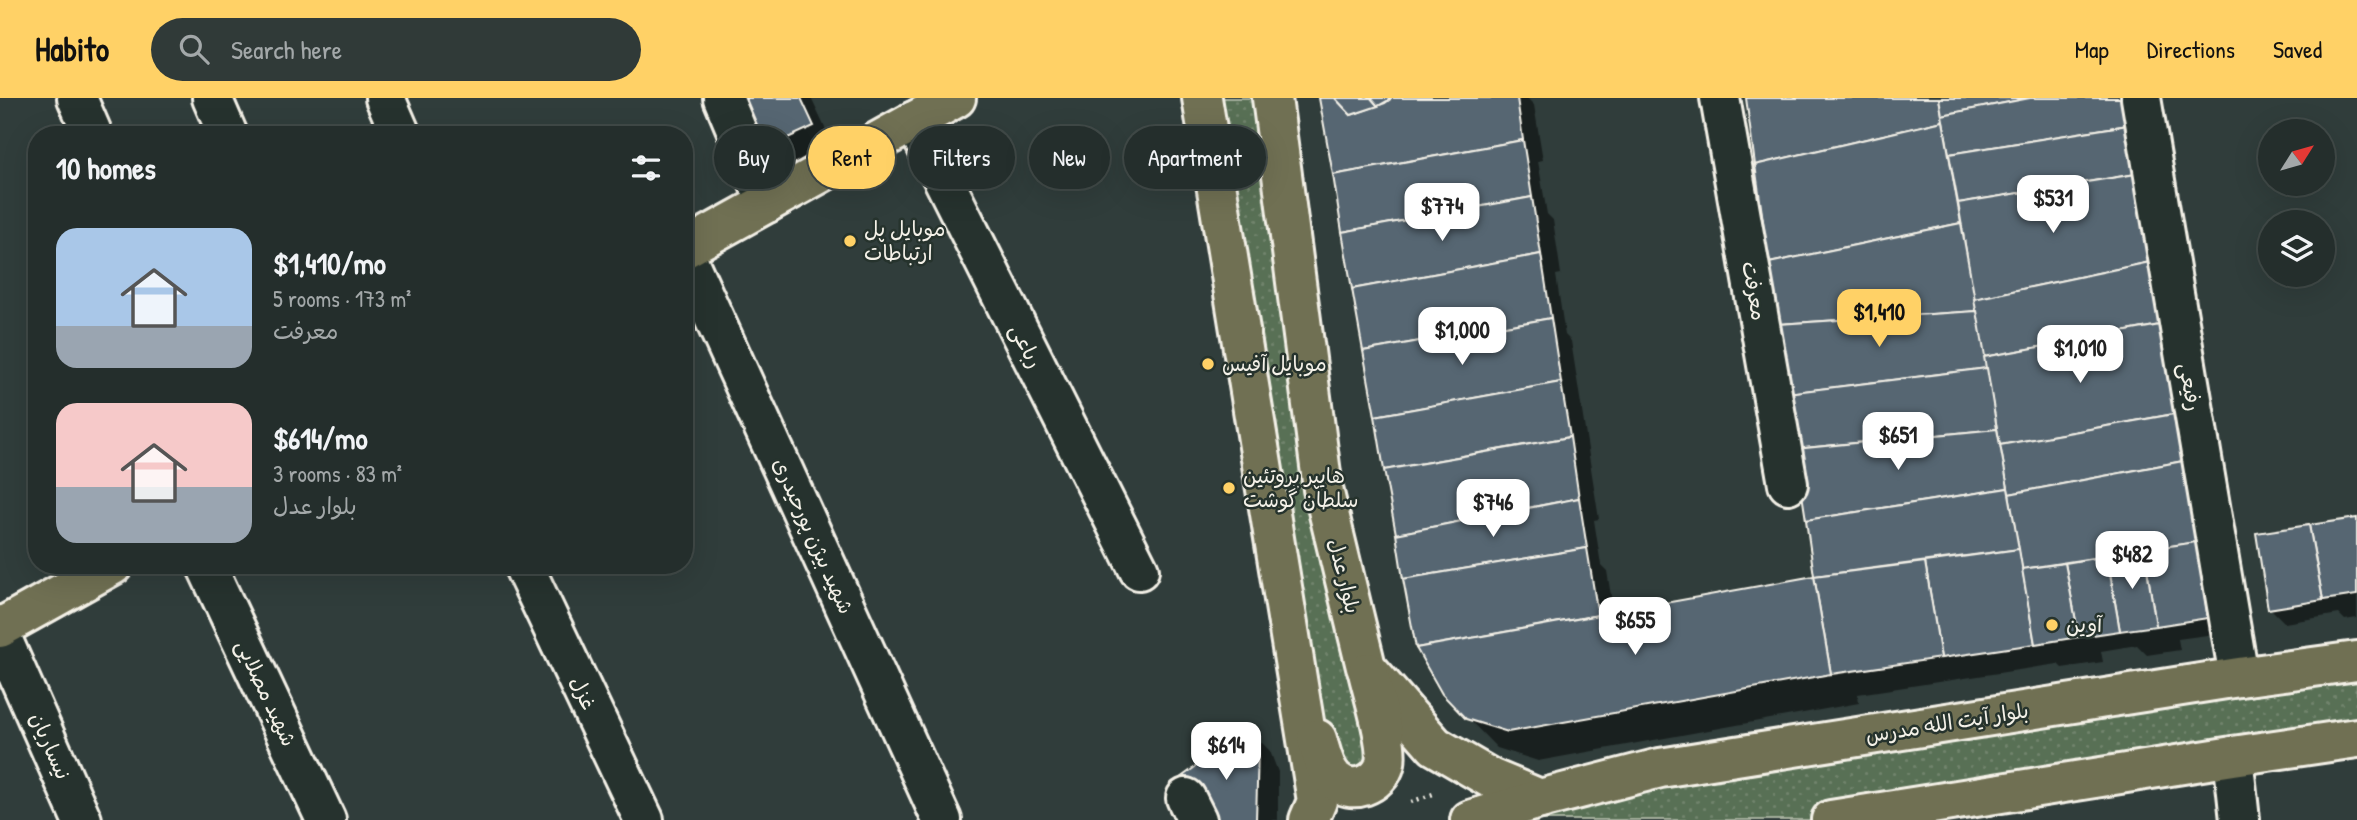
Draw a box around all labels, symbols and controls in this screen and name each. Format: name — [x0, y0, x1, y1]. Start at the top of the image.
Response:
search box — [151, 18, 641, 81]
text: Habito — [35, 27, 109, 71]
icon: search — [175, 30, 213, 68]
text: Search here — [231, 32, 342, 67]
text: Map — [2075, 33, 2109, 65]
text: Directions — [2147, 33, 2235, 65]
text: Saved — [2273, 33, 2322, 65]
north arrow — [2258, 119, 2334, 196]
map controls — [2258, 119, 2335, 287]
chip: Buy — [714, 126, 794, 189]
chip: Rent — [808, 126, 895, 189]
chip: Filters — [909, 126, 1015, 189]
chip: New — [1029, 126, 1110, 189]
chip: Apartment — [1124, 126, 1266, 189]
text: 10 homes — [56, 148, 156, 188]
icon: filters — [627, 149, 665, 187]
pin: $531 — [2012, 176, 2094, 235]
text: $531 — [2033, 182, 2073, 213]
pin: $774 — [1401, 184, 1483, 243]
text: $774 — [1420, 190, 1464, 221]
button: layers — [2258, 210, 2335, 287]
place label: موبایل پل ارتباطات — [864, 214, 946, 267]
marker: موبایل پل ارتباطات — [842, 233, 858, 249]
text: $1,410/mo — [273, 243, 386, 283]
icon: home — [112, 256, 196, 340]
street label: معرفت — [1735, 259, 1774, 323]
text: 5 rooms · 173 m² — [273, 283, 411, 314]
pin: $1,410 — [1822, 289, 1936, 349]
text: $1,410 — [1853, 296, 1905, 327]
pin: $1,000 — [1405, 308, 1519, 367]
text: $1,000 — [1434, 314, 1490, 345]
text: معرفت — [273, 315, 338, 346]
street label: رباعی — [1003, 319, 1050, 373]
pin: $1,010 — [2023, 326, 2137, 385]
text: $1,010 — [2053, 332, 2107, 363]
place label: موبایل آفیس — [1222, 349, 1327, 378]
marker: موبایل آفیس — [1200, 356, 1216, 372]
street label: رفیعی — [2172, 360, 2209, 413]
pin: $651 — [1857, 412, 1939, 472]
text: $614/mo — [273, 418, 368, 458]
text: $651 — [1879, 419, 1917, 450]
icon: home — [112, 431, 196, 515]
street label: شهید بیژن پورحیدری — [766, 453, 861, 618]
text: 3 rooms · 83 m² — [273, 458, 402, 489]
place label: هایپر پروتئین سلطان گوشت — [1243, 461, 1358, 514]
marker: هایپر پروتئین سلطان گوشت — [1221, 480, 1237, 496]
pin: $746 — [1452, 480, 1534, 539]
text: $746 — [1473, 486, 1513, 517]
text: بلوار عدل — [273, 490, 357, 521]
pin: $482 — [2091, 532, 2173, 591]
street label: بلوار عدل — [1321, 535, 1368, 616]
text: $482 — [2111, 538, 2153, 569]
pin: $655 — [1594, 598, 1676, 657]
text: $655 — [1615, 604, 1655, 635]
place label: آوین — [2066, 610, 2103, 639]
marker: آوین — [2044, 617, 2060, 633]
street label: شهید مصلایی — [229, 635, 304, 751]
street label: غزل — [563, 671, 604, 714]
street label: بلوار آیت الله مدرس — [1863, 695, 2031, 750]
street label: نیساریان — [23, 708, 78, 784]
pin: $614 — [1185, 722, 1267, 782]
text: $614 — [1207, 729, 1245, 760]

